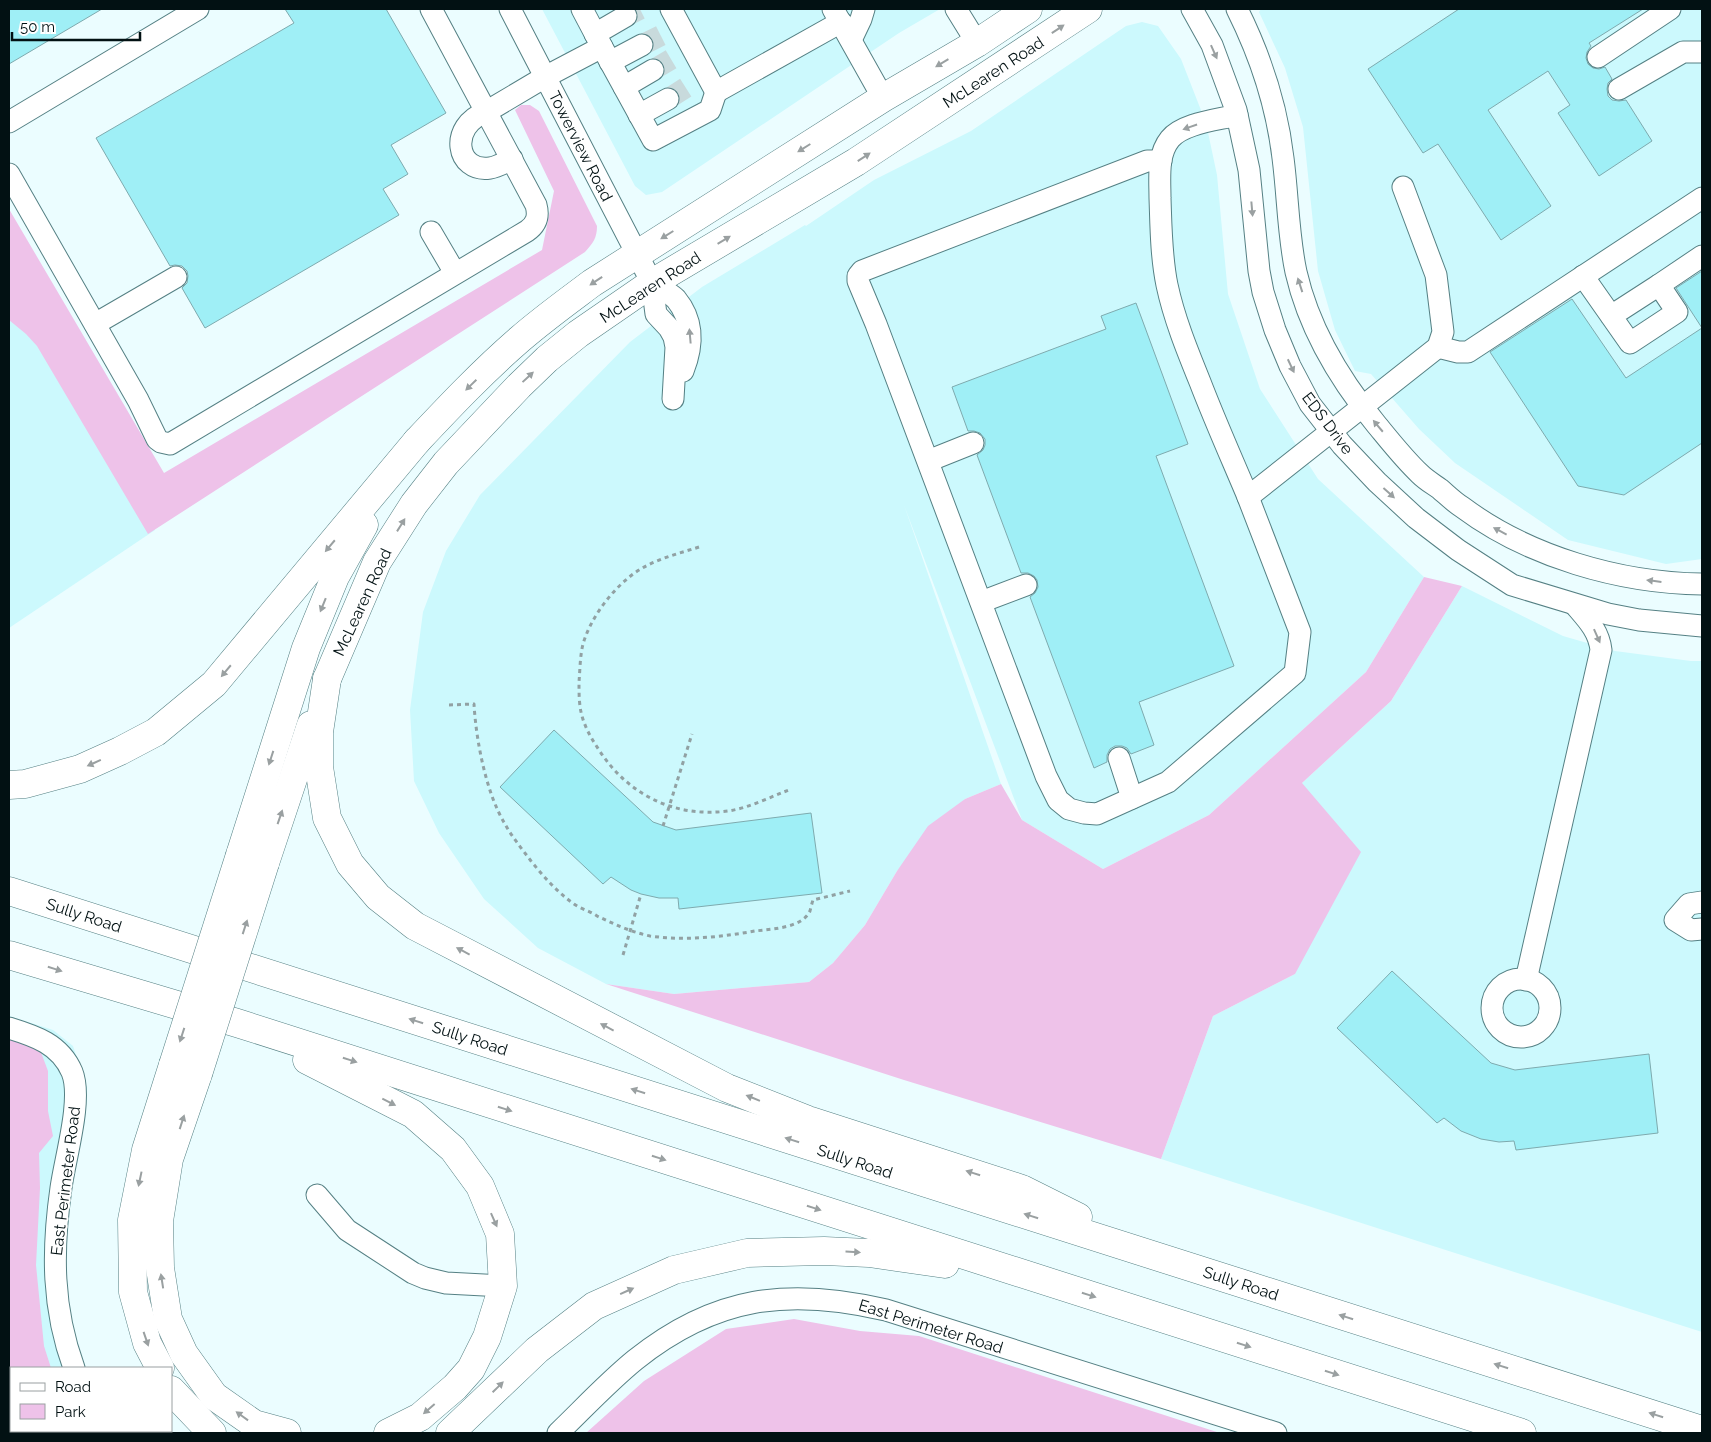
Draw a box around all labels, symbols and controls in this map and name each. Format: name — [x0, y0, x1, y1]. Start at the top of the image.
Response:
scale bar — [12, 10, 140, 42]
text: 50 m — [20, 18, 55, 36]
one-way arrow — [1051, 24, 1065, 34]
street label: McLearen Road — [939, 33, 1047, 112]
one-way arrow — [1211, 45, 1219, 59]
one-way arrow — [936, 59, 949, 68]
street label: Towerview Road — [545, 88, 617, 205]
one-way arrow — [1183, 124, 1198, 131]
one-way arrow — [797, 144, 811, 153]
one-way arrow — [857, 152, 870, 162]
one-way arrow — [1248, 201, 1256, 217]
one-way arrow — [660, 231, 673, 240]
one-way arrow — [718, 236, 731, 245]
street label: McLearen Road — [596, 248, 704, 327]
one-way arrow — [589, 276, 603, 286]
one-way arrow — [1296, 277, 1303, 292]
one-way arrow — [685, 327, 693, 343]
one-way arrow — [1287, 359, 1295, 373]
one-way arrow — [521, 371, 533, 383]
one-way arrow — [465, 379, 477, 391]
street label: EDS Drive — [1298, 388, 1357, 458]
one-way arrow — [1372, 420, 1383, 433]
one-way arrow — [1383, 487, 1395, 499]
one-way arrow — [396, 518, 405, 531]
one-way arrow — [1494, 526, 1507, 535]
one-way arrow — [325, 539, 336, 552]
street label: McLearen Road — [329, 545, 396, 659]
one-way arrow — [1645, 577, 1661, 585]
one-way arrow — [319, 597, 327, 612]
one-way arrow — [1593, 629, 1601, 643]
one-way arrow — [220, 664, 231, 677]
one-way arrow — [266, 751, 274, 766]
one-way arrow — [87, 759, 101, 767]
one-way arrow — [277, 810, 285, 825]
street label: Sully Road — [44, 894, 124, 937]
one-way arrow — [241, 919, 249, 934]
one-way arrow — [456, 947, 470, 955]
one-way arrow — [48, 966, 63, 974]
one-way arrow — [408, 1016, 423, 1024]
street label: Sully Road — [430, 1017, 510, 1060]
one-way arrow — [600, 1023, 614, 1031]
one-way arrow — [178, 1028, 186, 1043]
one-way arrow — [343, 1056, 358, 1064]
one-way arrow — [630, 1087, 645, 1094]
one-way arrow — [746, 1094, 760, 1102]
one-way arrow — [382, 1098, 396, 1106]
street label: East Perimeter Road — [47, 1105, 84, 1257]
one-way arrow — [497, 1106, 512, 1113]
one-way arrow — [178, 1114, 186, 1129]
one-way arrow — [785, 1136, 800, 1144]
street label: Sully Road — [815, 1140, 895, 1183]
one-way arrow — [652, 1155, 667, 1163]
one-way arrow — [965, 1169, 980, 1177]
one-way arrow — [136, 1172, 144, 1187]
one-way arrow — [807, 1205, 822, 1212]
one-way arrow — [1023, 1212, 1038, 1220]
one-way arrow — [491, 1213, 499, 1227]
one-way arrow — [845, 1249, 861, 1257]
street label: Sully Road — [1201, 1262, 1281, 1305]
one-way arrow — [158, 1273, 166, 1289]
one-way arrow — [620, 1287, 634, 1295]
one-way arrow — [1082, 1292, 1097, 1300]
street label: East Perimeter Road — [856, 1295, 1005, 1358]
one-way arrow — [1338, 1312, 1353, 1320]
one-way arrow — [142, 1332, 150, 1347]
one-way arrow — [1237, 1341, 1252, 1349]
one-way arrow — [1493, 1362, 1508, 1370]
legend — [10, 1367, 172, 1432]
one-way arrow — [1325, 1370, 1340, 1377]
text: Road — [55, 1378, 91, 1396]
one-way arrow — [492, 1381, 504, 1393]
text: Park — [55, 1403, 86, 1421]
one-way arrow — [422, 1404, 435, 1415]
one-way arrow — [235, 1411, 249, 1421]
one-way arrow — [1648, 1411, 1663, 1418]

